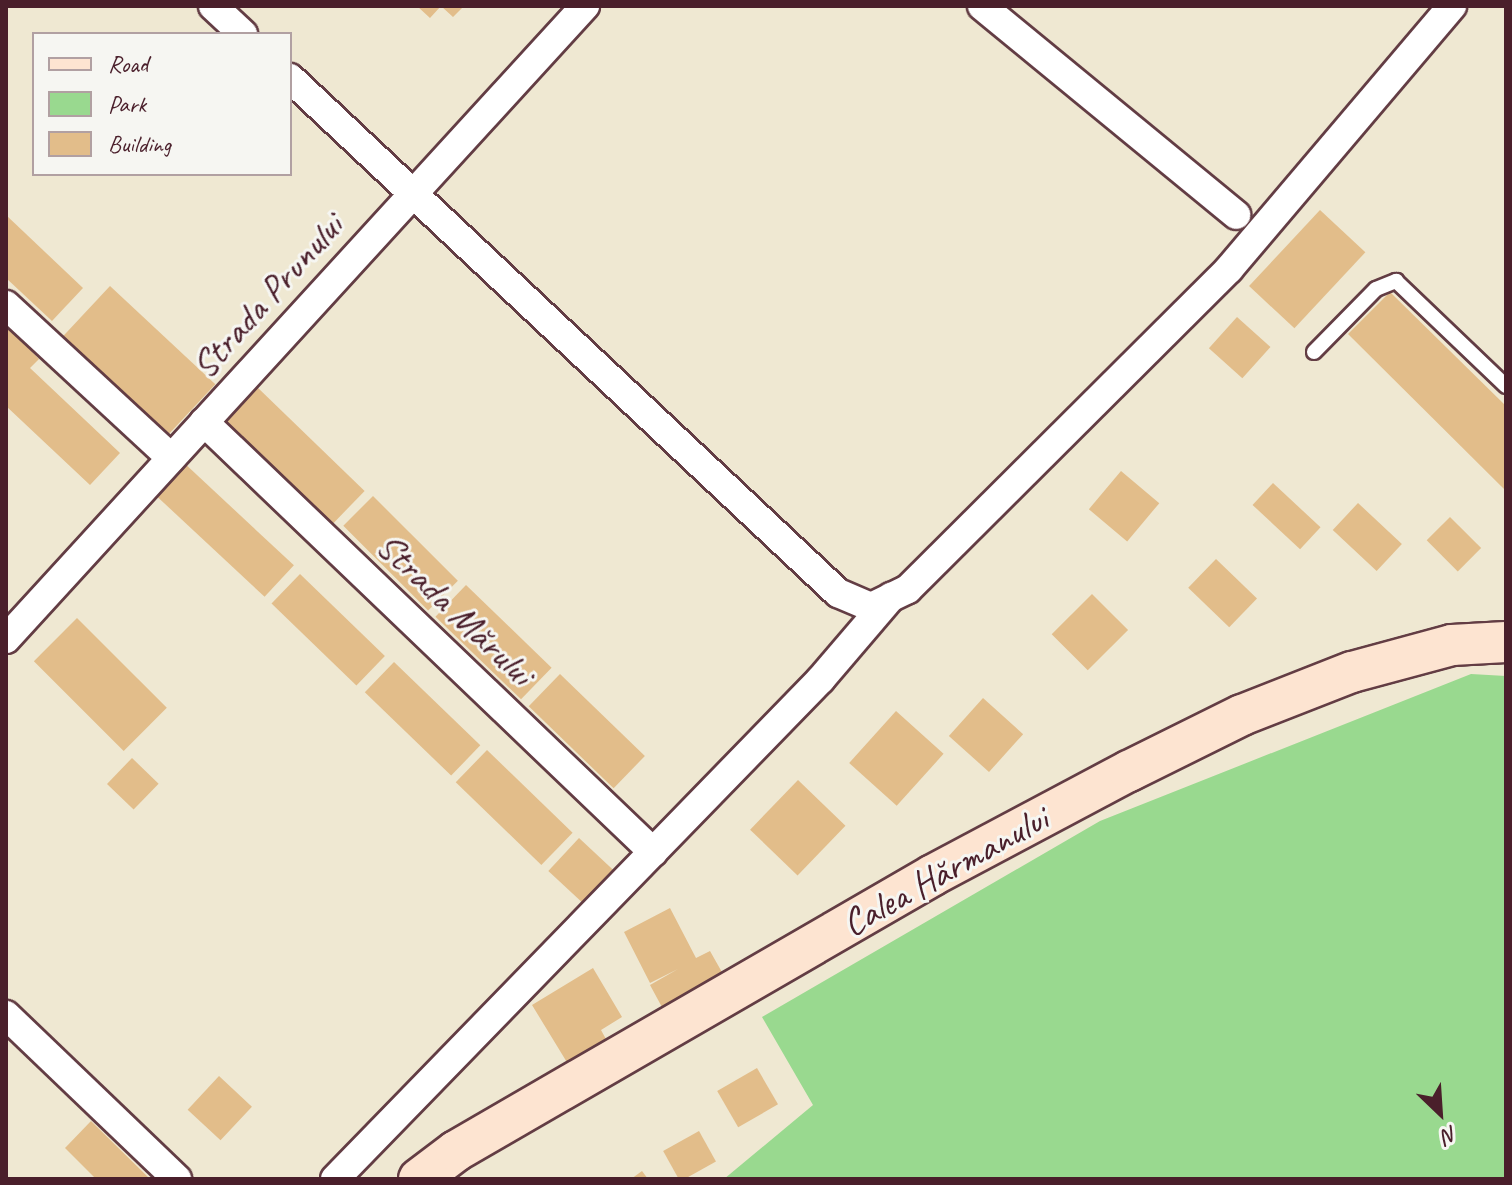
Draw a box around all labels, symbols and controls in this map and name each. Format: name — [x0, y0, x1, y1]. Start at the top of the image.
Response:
legend — [32, 32, 292, 176]
text: Road — [108, 49, 148, 79]
text: Park — [108, 89, 146, 119]
text: Building — [108, 129, 171, 159]
street label: Strada Prunului — [181, 204, 353, 388]
street label: Strada Mărului — [367, 523, 543, 695]
street label: Calea Hărmanului — [834, 796, 1056, 946]
north arrow — [1400, 1073, 1480, 1153]
text: N — [1438, 1119, 1462, 1150]

